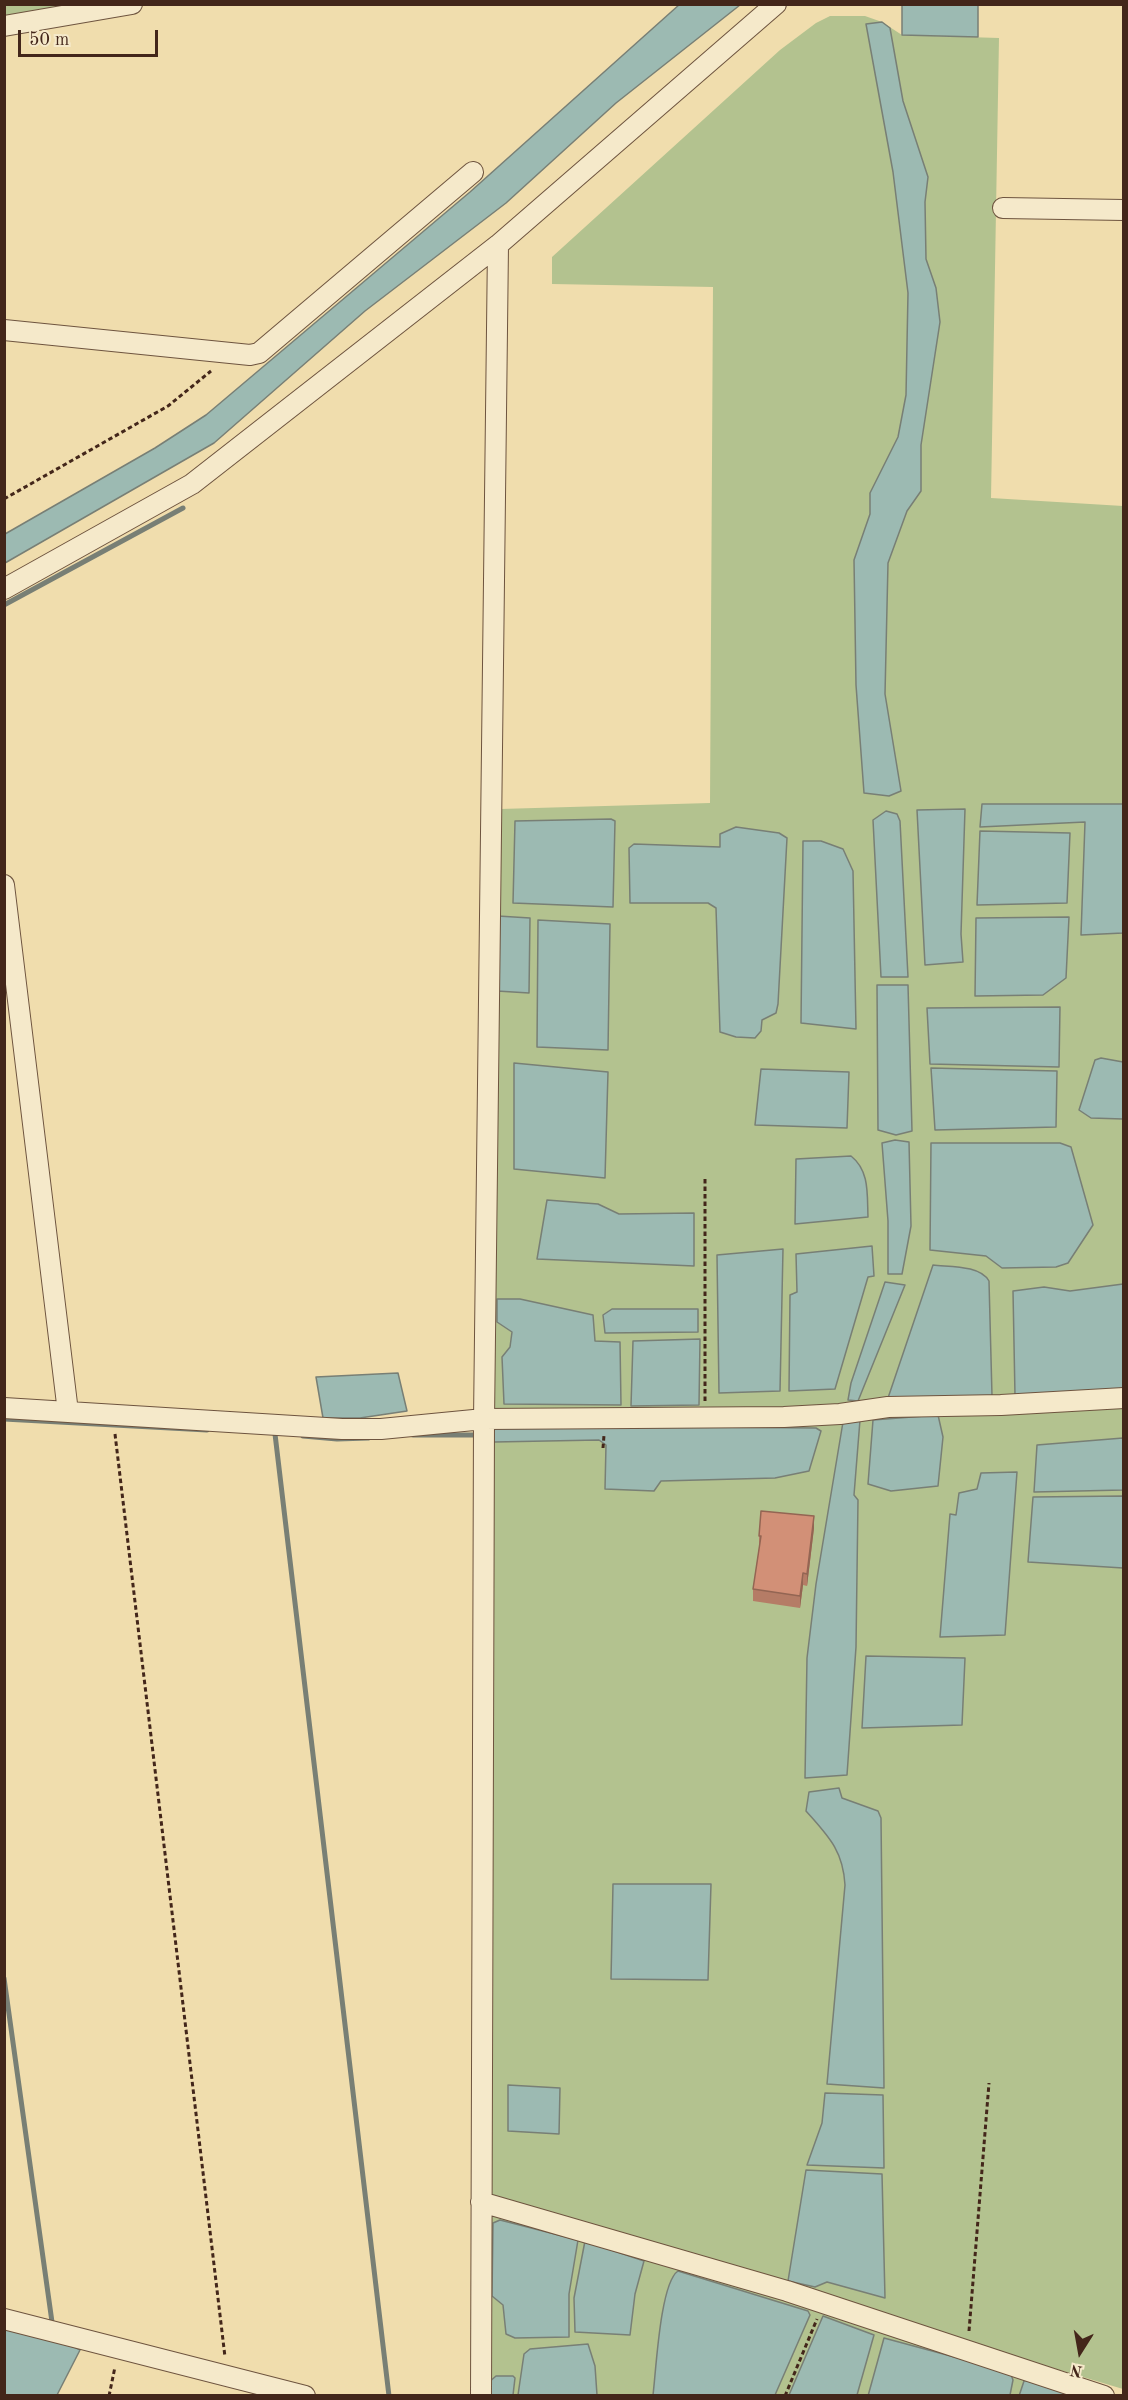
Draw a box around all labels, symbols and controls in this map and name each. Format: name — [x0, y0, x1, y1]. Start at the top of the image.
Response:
scale bar — [21, 18, 160, 56]
text: 50 m — [29, 31, 69, 49]
north arrow — [1050, 2322, 1110, 2382]
text: N — [1069, 2361, 1084, 2379]

